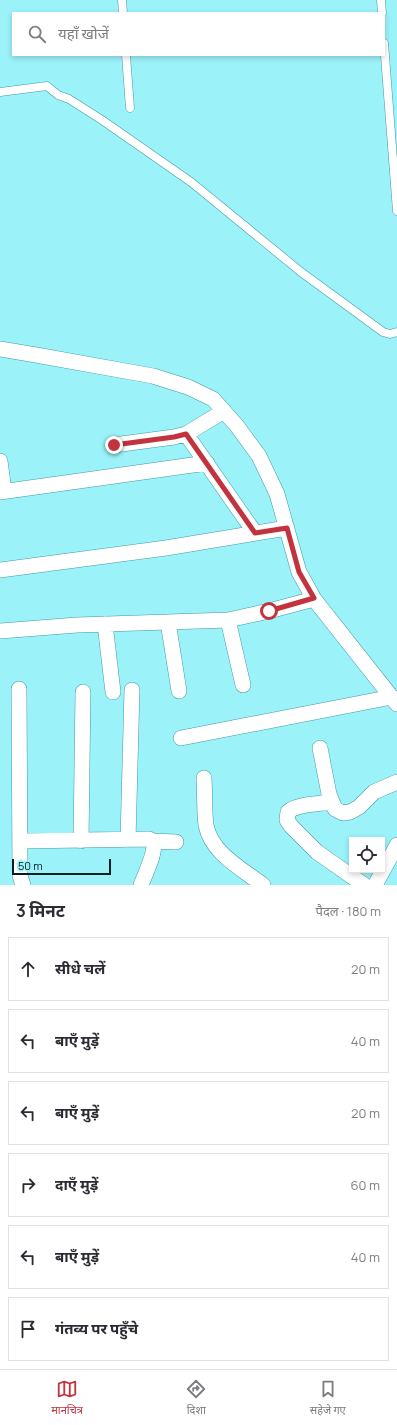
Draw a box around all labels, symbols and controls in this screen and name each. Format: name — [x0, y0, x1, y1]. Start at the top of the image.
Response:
search box — [12, 12, 385, 56]
icon: search — [26, 23, 48, 45]
text: यहाँ खोजें — [58, 23, 109, 44]
route end — [105, 436, 123, 454]
route start — [260, 602, 278, 620]
map controls — [349, 837, 385, 873]
button: locate — [349, 837, 385, 873]
scale bar — [12, 857, 111, 876]
text: 50 m — [18, 858, 43, 873]
text: 3 मिनट — [16, 899, 65, 922]
text: पैदल · 180 m — [316, 902, 381, 920]
icon: ahead — [17, 958, 39, 980]
text: सीधे चलें — [55, 958, 105, 979]
text: 20 m — [351, 960, 380, 978]
icon: left — [17, 1030, 39, 1052]
text: बाएँ मुड़ें — [55, 1030, 99, 1051]
text: 40 m — [351, 1032, 380, 1050]
icon: left — [17, 1102, 39, 1124]
text: बाएँ मुड़ें — [55, 1102, 99, 1123]
text: 20 m — [351, 1104, 380, 1122]
icon: right — [17, 1174, 39, 1196]
text: दाएँ मुड़ें — [55, 1174, 98, 1195]
text: 60 m — [350, 1176, 380, 1194]
icon: left — [17, 1246, 39, 1268]
text: बाएँ मुड़ें — [55, 1246, 99, 1267]
text: 40 m — [351, 1248, 380, 1266]
icon: arrive — [17, 1318, 39, 1340]
text: गंतव्य पर पहुँचे — [55, 1318, 138, 1339]
tab: मानचित्र — [51, 1378, 83, 1418]
tab: दिशा — [185, 1378, 207, 1418]
tab: सहेजे गए — [310, 1378, 346, 1418]

